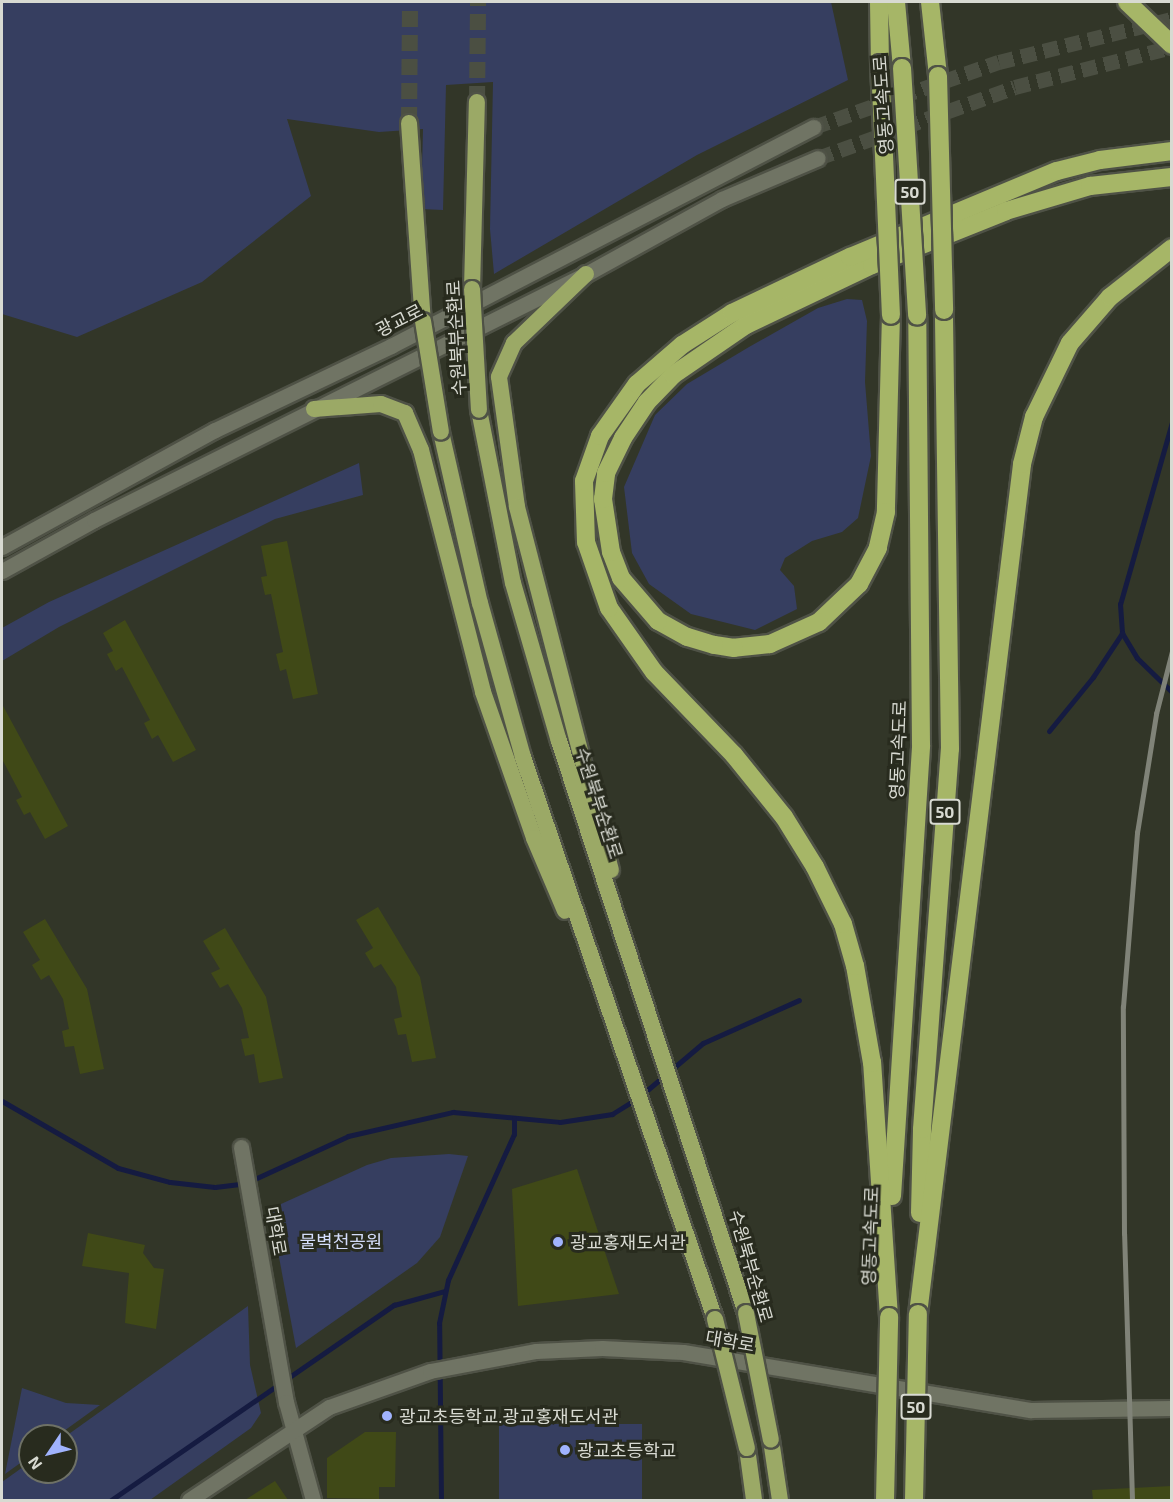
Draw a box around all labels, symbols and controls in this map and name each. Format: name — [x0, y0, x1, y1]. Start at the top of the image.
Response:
street label: 영동고속도로 — [869, 55, 897, 155]
road number: 50 — [894, 179, 926, 205]
street label: 수원북부순환로 — [442, 280, 470, 396]
street label: 광교로 — [372, 299, 426, 341]
street label: 영동고속도로 — [885, 700, 911, 800]
street label: 수원북부순환로 — [571, 745, 627, 861]
road number: 50 — [928, 799, 962, 825]
street label: 영동고속도로 — [857, 1186, 883, 1286]
street label: 대학로 — [261, 1205, 291, 1257]
street label: 수원북부순환로 — [725, 1207, 777, 1325]
park label: 물벽천공원 — [300, 1230, 382, 1252]
place label: 광교홍재도서관 — [570, 1231, 686, 1253]
marker: 광교홍재도서관 — [551, 1235, 565, 1249]
street label: 대학로 — [704, 1326, 756, 1356]
road number: 50 — [900, 1394, 932, 1420]
place label: 광교초등학교.광교홍재도서관 — [399, 1405, 618, 1427]
marker: 광교초등학교.광교홍재도서관 — [380, 1409, 394, 1423]
north arrow — [18, 1424, 78, 1484]
place label: 광교초등학교 — [577, 1439, 676, 1461]
marker: 광교초등학교 — [558, 1443, 572, 1457]
text: N — [23, 1453, 46, 1474]

